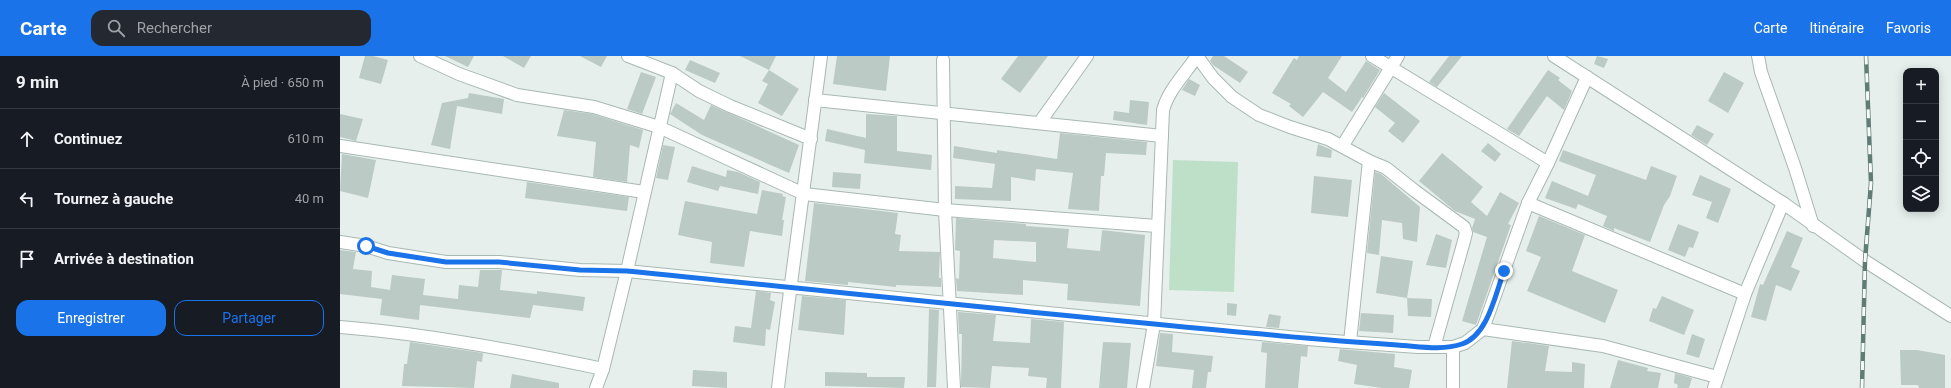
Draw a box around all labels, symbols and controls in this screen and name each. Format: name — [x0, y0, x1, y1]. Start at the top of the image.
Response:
search box — [91, 10, 371, 46]
text: Carte — [20, 17, 67, 40]
icon: search — [105, 17, 127, 39]
text: Rechercher — [137, 19, 212, 37]
text: Carte — [1754, 20, 1787, 36]
text: Itinéraire — [1809, 20, 1864, 36]
text: Favoris — [1886, 20, 1931, 36]
map controls — [1903, 68, 1939, 212]
button: + — [1903, 68, 1939, 104]
text: 9 min — [16, 72, 59, 92]
text: À pied · 650 m — [241, 75, 324, 90]
button: − — [1903, 104, 1939, 140]
icon: ahead — [16, 128, 38, 150]
text: Continuez — [54, 130, 122, 148]
text: 610 m — [287, 131, 324, 146]
button: locate — [1903, 140, 1939, 176]
button: layers — [1903, 176, 1939, 212]
icon: left — [16, 188, 38, 210]
text: Tournez à gauche — [54, 190, 173, 208]
text: 40 m — [295, 191, 324, 206]
route start — [357, 237, 375, 255]
icon: arrive — [16, 248, 38, 270]
text: Arrivée à destination — [54, 250, 194, 268]
route end — [1495, 262, 1513, 280]
button: Enregistrer — [16, 300, 166, 336]
button: Partager — [174, 300, 324, 336]

